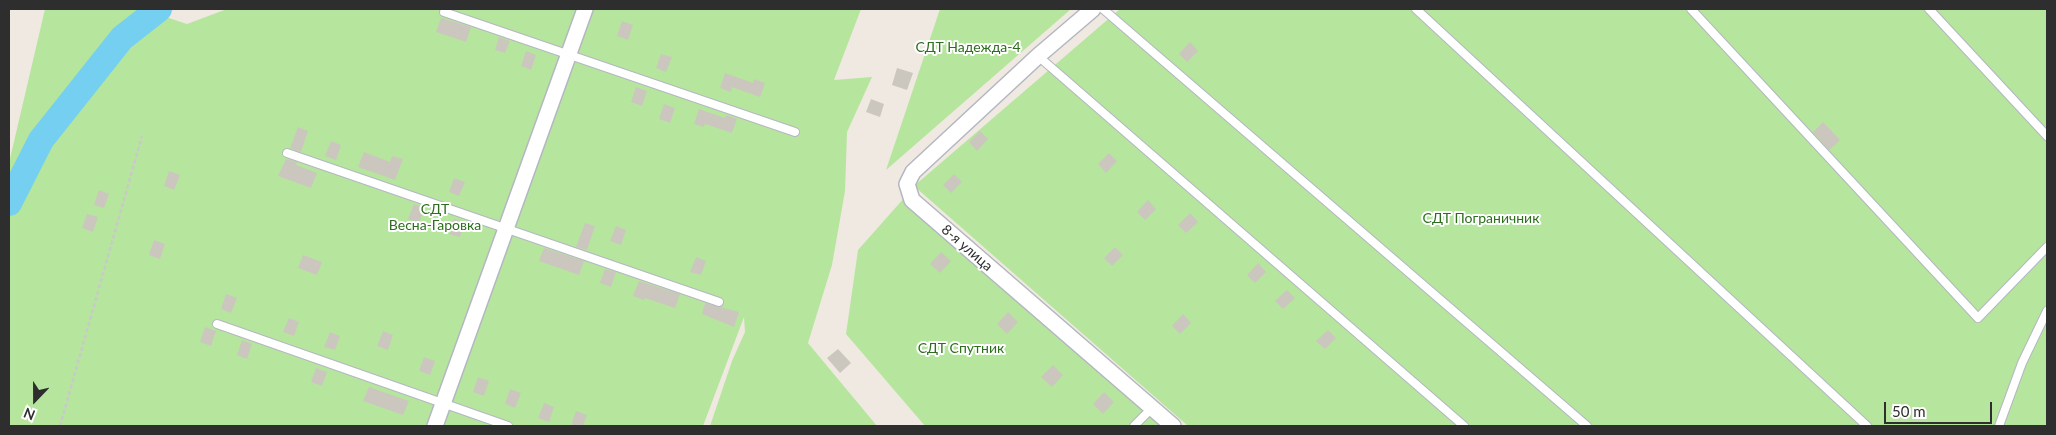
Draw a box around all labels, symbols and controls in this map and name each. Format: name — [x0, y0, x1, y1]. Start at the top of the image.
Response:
park label: СДТ Надежда-4 — [915, 39, 1021, 55]
park label: СДТ Весна-Гаровка — [389, 201, 481, 233]
park label: СДТ Пограничник — [1423, 210, 1539, 226]
street label: 8-я улица — [938, 221, 996, 275]
park label: СДТ Спутник — [918, 340, 1004, 356]
north arrow — [10, 375, 60, 425]
scale bar — [1886, 392, 1994, 424]
text: 50 m — [1892, 402, 1926, 420]
text: N — [21, 404, 37, 424]

